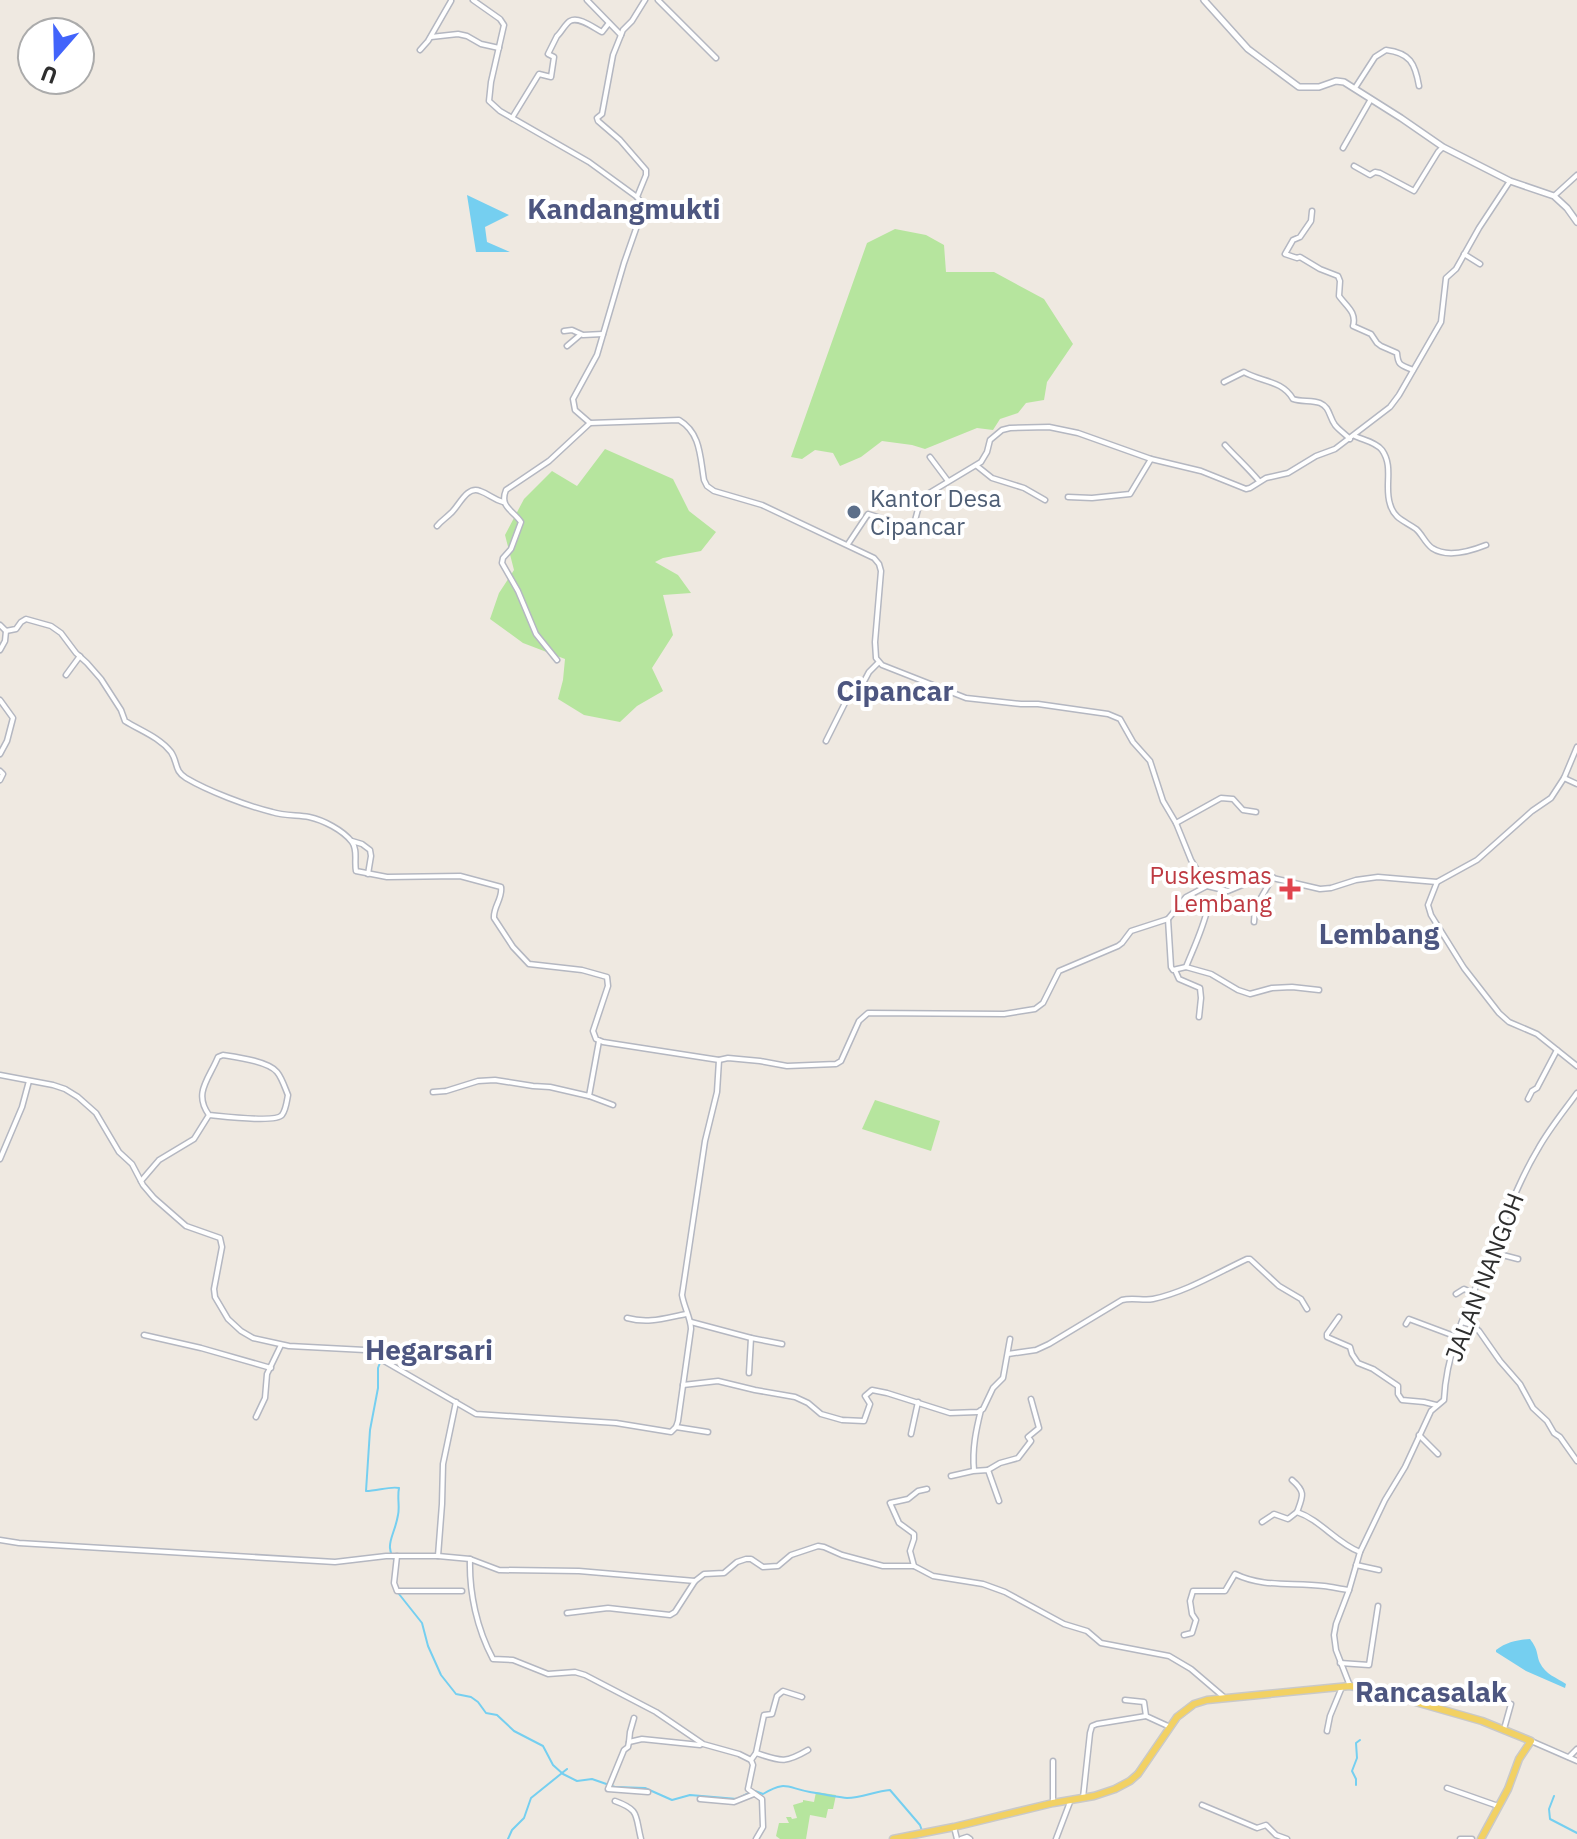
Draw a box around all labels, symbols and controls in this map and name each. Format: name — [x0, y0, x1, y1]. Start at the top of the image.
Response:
north arrow — [16, 16, 96, 96]
text: U — [37, 59, 61, 92]
district label: Kandangmukti — [527, 190, 721, 227]
place label: Kantor Desa Cipancar — [870, 482, 1002, 542]
marker: Kantor Desa Cipancar — [845, 503, 863, 521]
district label: Cipancar — [836, 672, 954, 709]
place label: Puskesmas Lembang — [1150, 859, 1272, 919]
marker: Puskesmas Lembang — [1279, 878, 1301, 900]
district label: Lembang — [1319, 915, 1440, 952]
street label: JALAN NANGOH — [1437, 1188, 1531, 1366]
district label: Hegarsari — [365, 1331, 493, 1368]
district label: Rancasalak — [1355, 1673, 1508, 1710]

